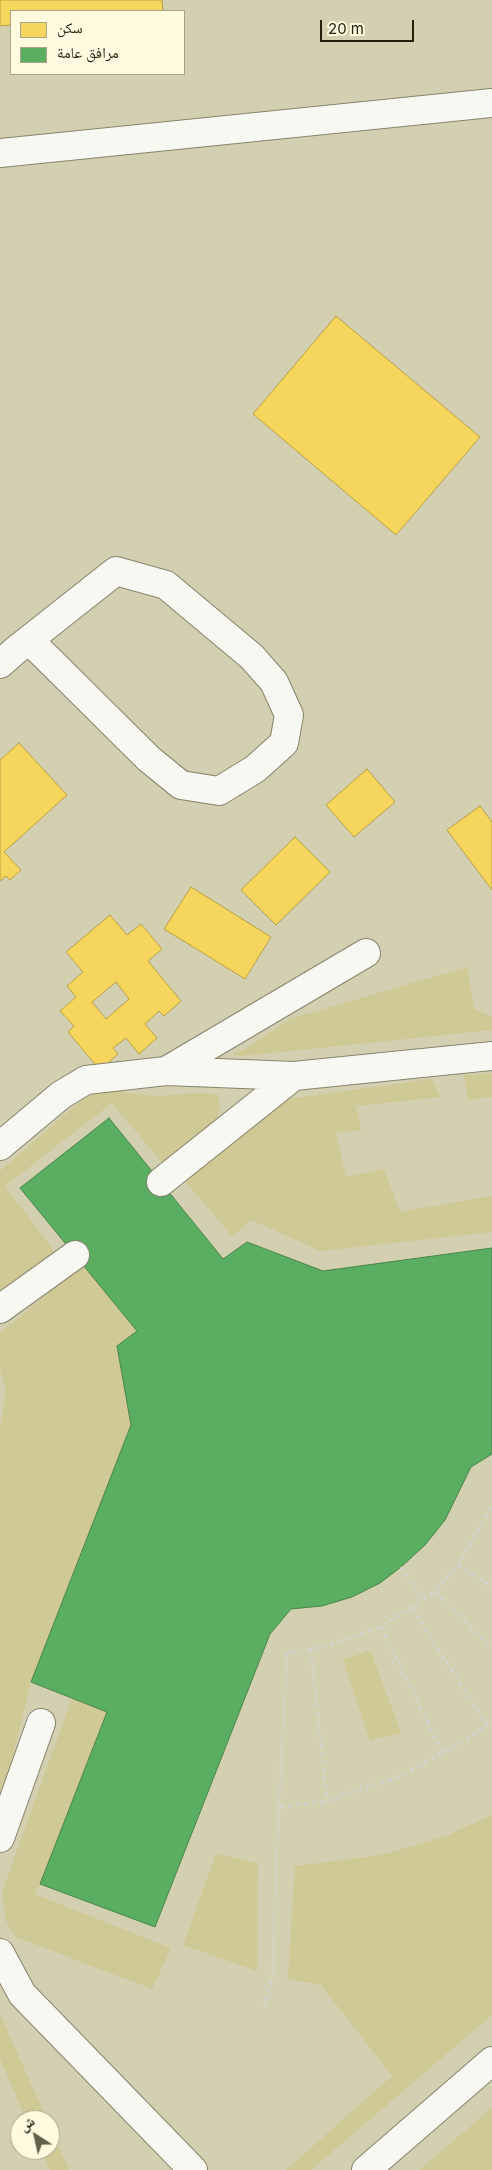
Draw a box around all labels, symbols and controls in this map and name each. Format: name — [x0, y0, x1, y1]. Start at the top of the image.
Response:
legend — [10, 10, 185, 75]
scale bar — [322, 10, 416, 42]
text: سكن — [57, 18, 83, 37]
text: 20 m — [328, 19, 364, 38]
text: مرافق عامة — [57, 43, 119, 62]
north arrow — [10, 2110, 60, 2160]
text: ش — [16, 2112, 38, 2134]

